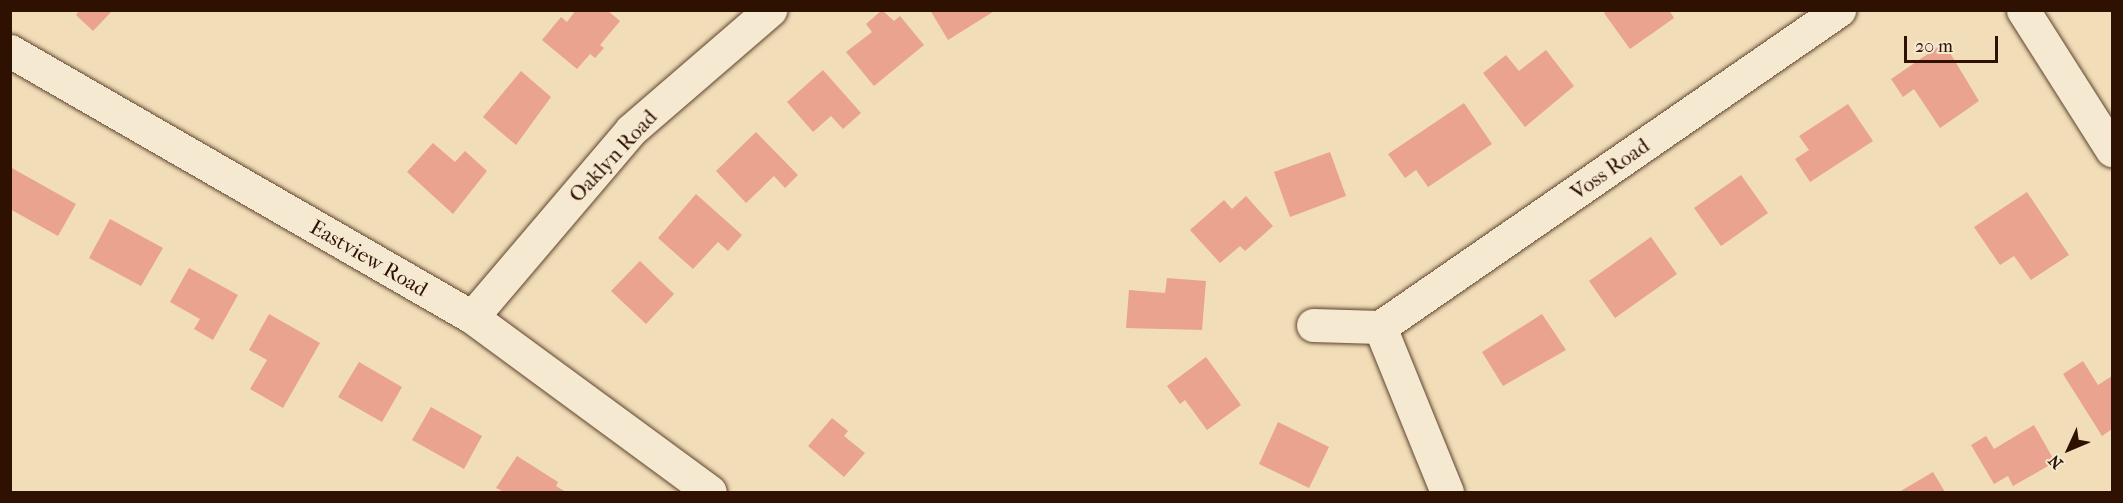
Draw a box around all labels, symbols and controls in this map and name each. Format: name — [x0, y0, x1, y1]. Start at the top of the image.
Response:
scale bar — [1907, 24, 2002, 62]
text: 20 m — [1915, 36, 1953, 57]
street label: Oaklyn Road — [564, 105, 662, 207]
street label: Voss Road — [1566, 133, 1654, 205]
street label: Eastview Road — [306, 214, 432, 302]
north arrow — [2039, 419, 2099, 479]
text: N — [2045, 451, 2067, 473]

